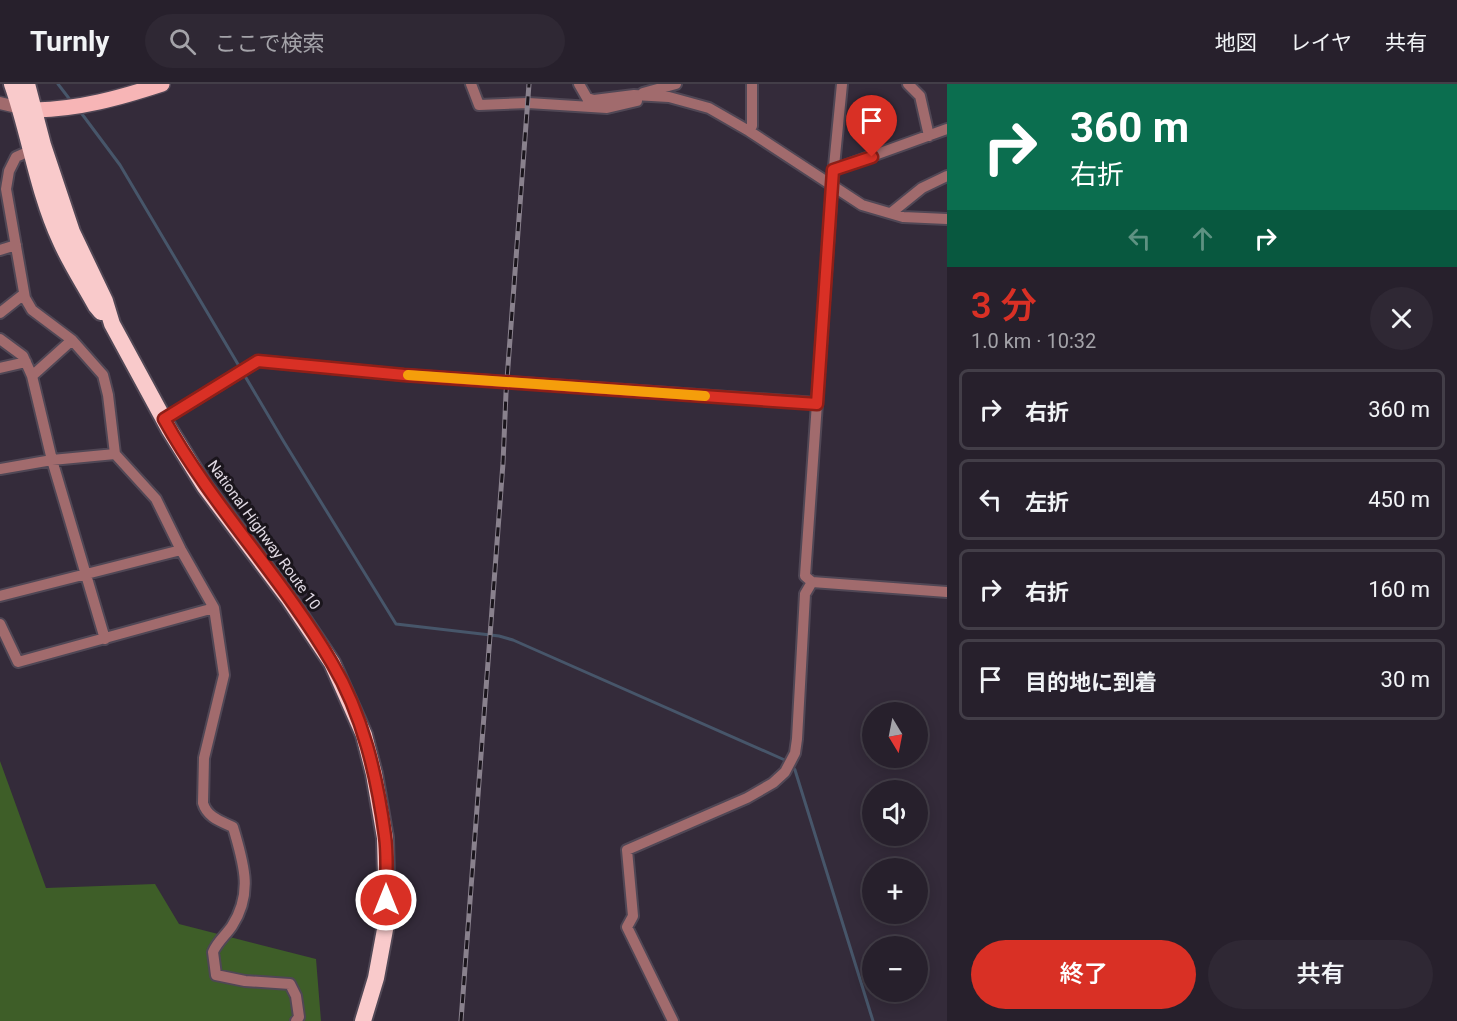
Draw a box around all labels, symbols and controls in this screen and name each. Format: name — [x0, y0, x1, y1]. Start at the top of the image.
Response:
search box — [145, 14, 565, 68]
text: Turnly — [30, 25, 109, 58]
icon: search — [166, 25, 199, 58]
text: ここで検索 — [214, 31, 324, 56]
text: 地図 — [1215, 31, 1257, 55]
text: レイヤ — [1290, 31, 1352, 55]
text: 共有 — [1385, 31, 1427, 55]
pin — [846, 95, 897, 157]
text: 360 m — [1070, 103, 1189, 152]
icon: arrive — [855, 104, 888, 137]
icon: right — [971, 108, 1049, 186]
text: 右折 — [1070, 159, 1124, 191]
icon: left — [1123, 222, 1156, 255]
icon: ahead — [1186, 222, 1219, 255]
icon: right — [1249, 222, 1282, 255]
text: 3 分 — [971, 285, 1037, 327]
button: close — [1370, 287, 1433, 350]
text: 1.0 km · 10:32 — [971, 329, 1096, 353]
icon: right — [974, 393, 1007, 426]
text: 360 m — [1368, 397, 1430, 422]
text: 右折 — [1025, 400, 1069, 425]
street label: National Highway Route 10 — [204, 457, 324, 613]
icon: left — [974, 483, 1007, 516]
text: 450 m — [1368, 487, 1430, 512]
text: 左折 — [1025, 490, 1069, 515]
icon: right — [974, 573, 1007, 606]
text: 160 m — [1368, 577, 1430, 602]
text: 右折 — [1025, 580, 1069, 605]
icon: arrive — [974, 663, 1007, 696]
text: 30 m — [1381, 667, 1430, 692]
text: 目的地に到着 — [1025, 670, 1157, 695]
north arrow — [862, 702, 928, 768]
map controls — [862, 702, 928, 1002]
button: sound — [862, 780, 928, 846]
button: + — [862, 858, 928, 924]
position arrow — [354, 868, 418, 932]
button: − — [862, 936, 928, 1002]
button: 終了 — [971, 940, 1196, 1009]
button: 共有 — [1208, 940, 1433, 1009]

